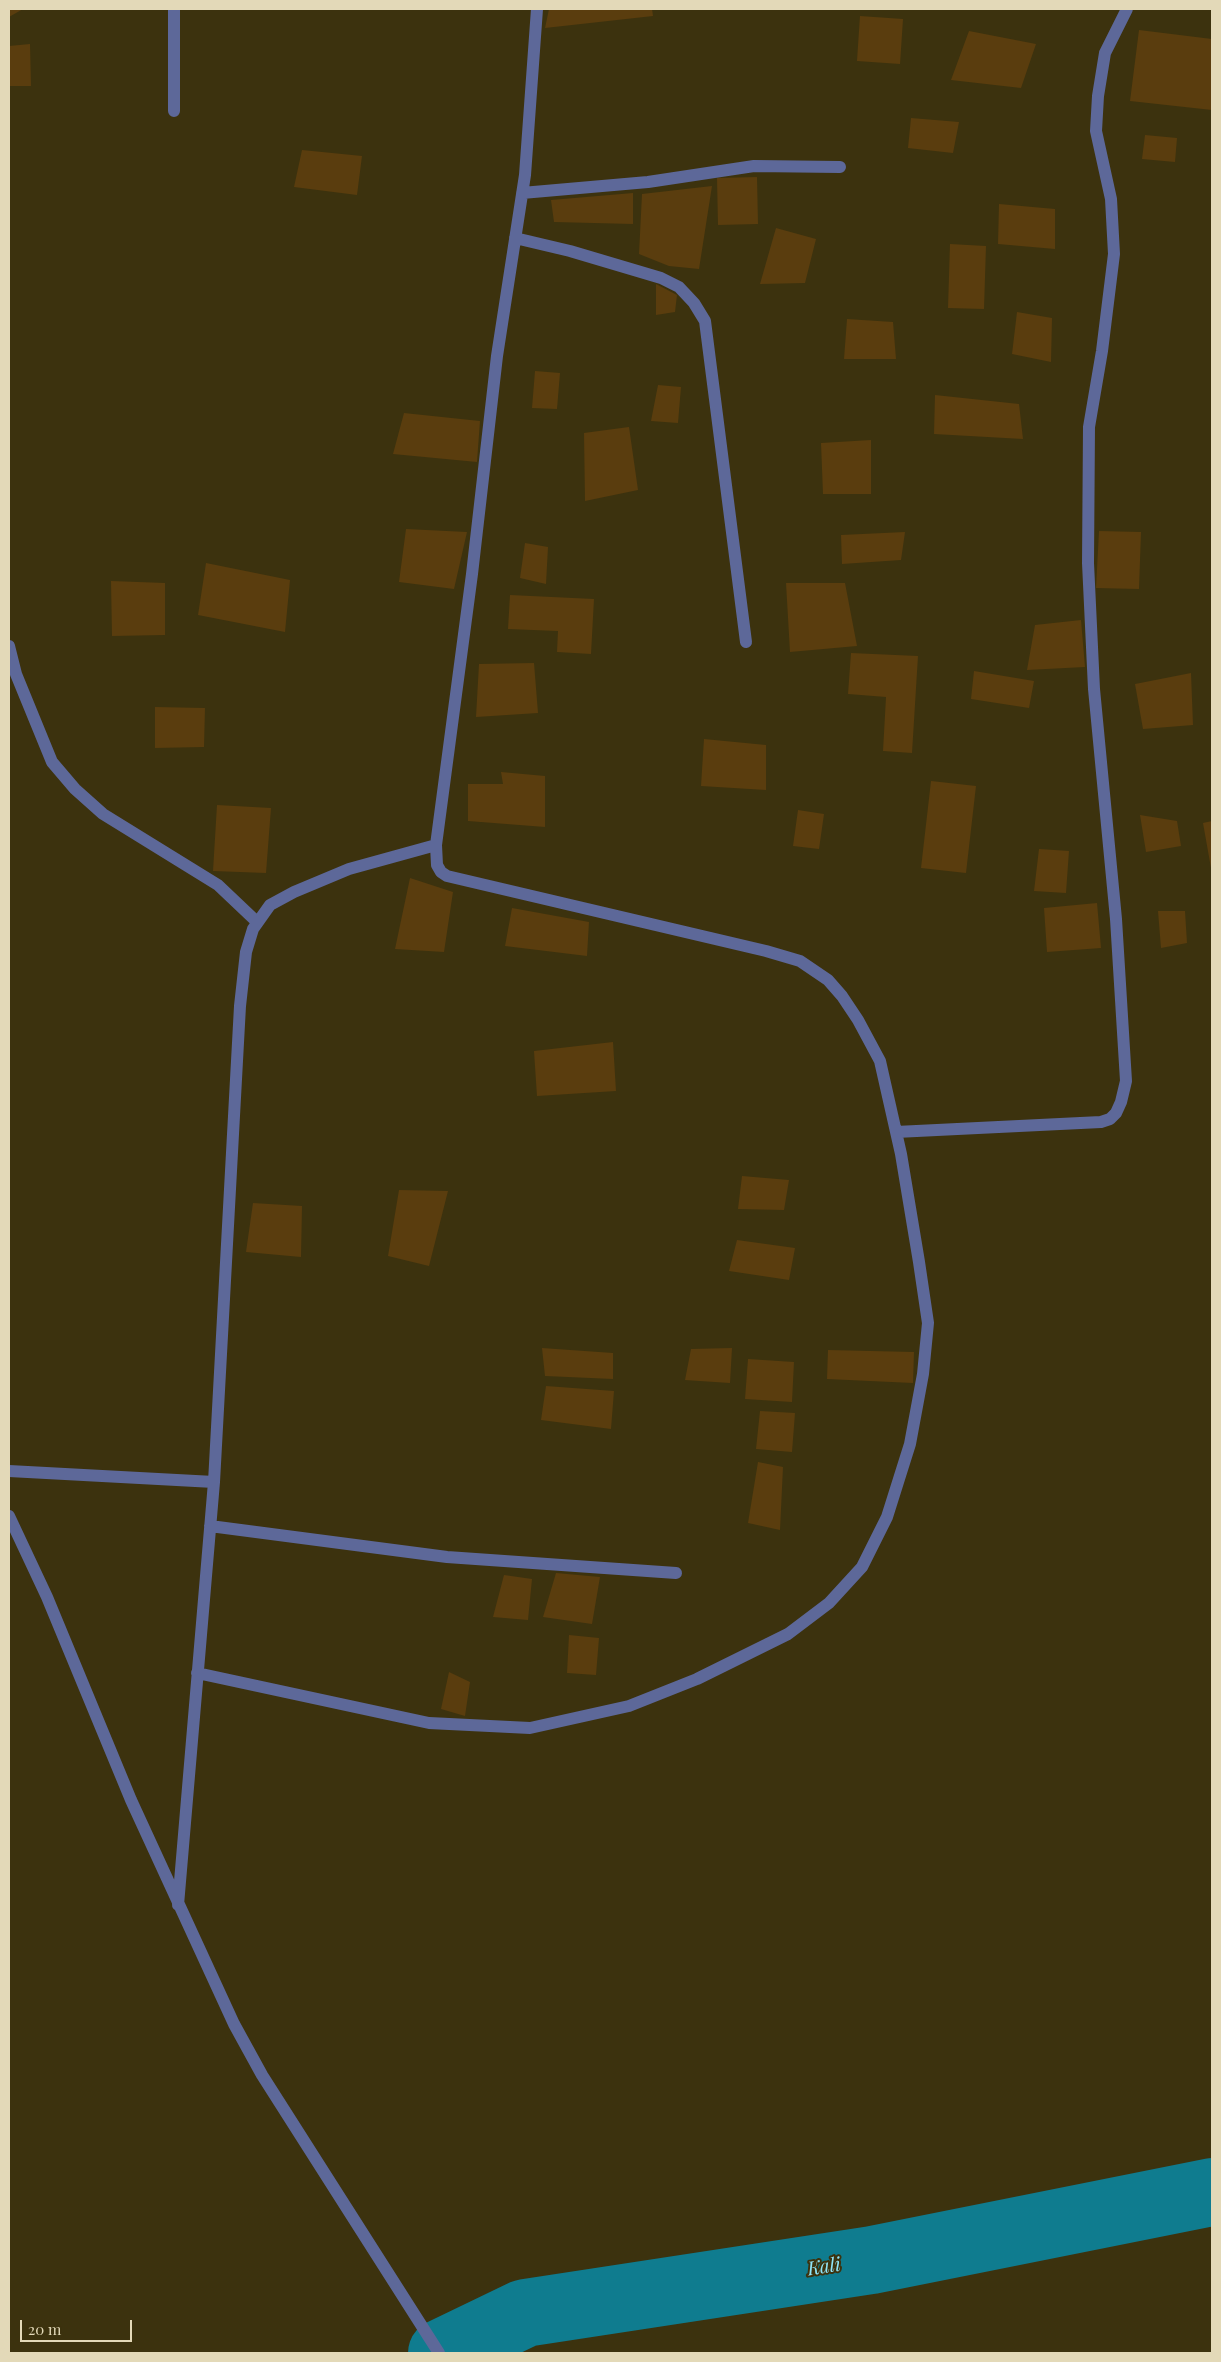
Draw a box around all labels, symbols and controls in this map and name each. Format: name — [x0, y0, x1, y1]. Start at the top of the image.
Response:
water label: Kali — [806, 2253, 842, 2281]
scale bar — [22, 2310, 135, 2342]
text: 20 m — [28, 2319, 61, 2339]

